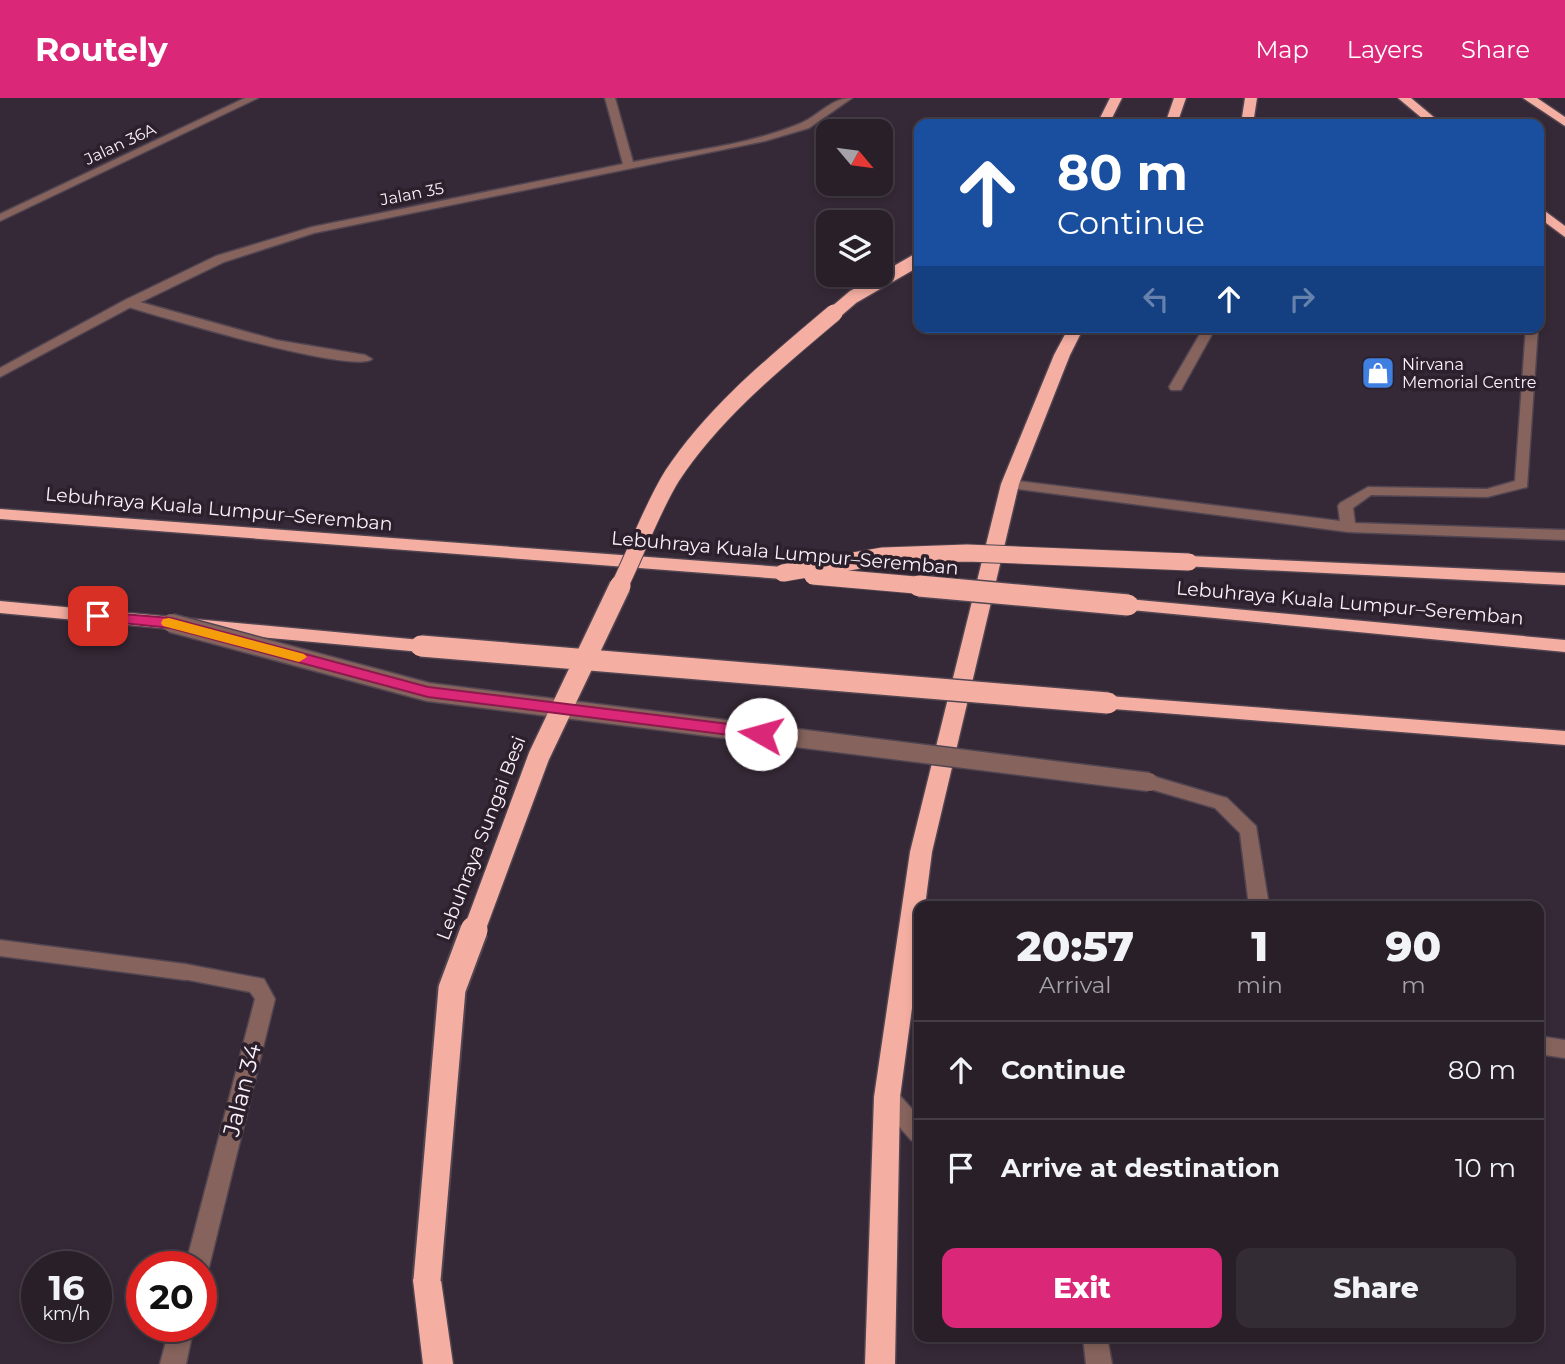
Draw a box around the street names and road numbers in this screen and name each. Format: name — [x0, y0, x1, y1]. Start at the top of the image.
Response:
street label: Jalan 36A — [80, 119, 159, 169]
street label: Jalan 35 — [378, 179, 445, 210]
street label: Lebuhraya Kuala Lumpur–Seremban — [44, 482, 394, 536]
street label: Lebuhraya Kuala Lumpur–Seremban — [610, 526, 960, 580]
street label: Lebuhraya Kuala Lumpur–Seremban — [1175, 576, 1525, 630]
street label: Lebuhraya Sungai Besi — [431, 733, 531, 943]
street label: Jalan 34 — [217, 1041, 267, 1140]

